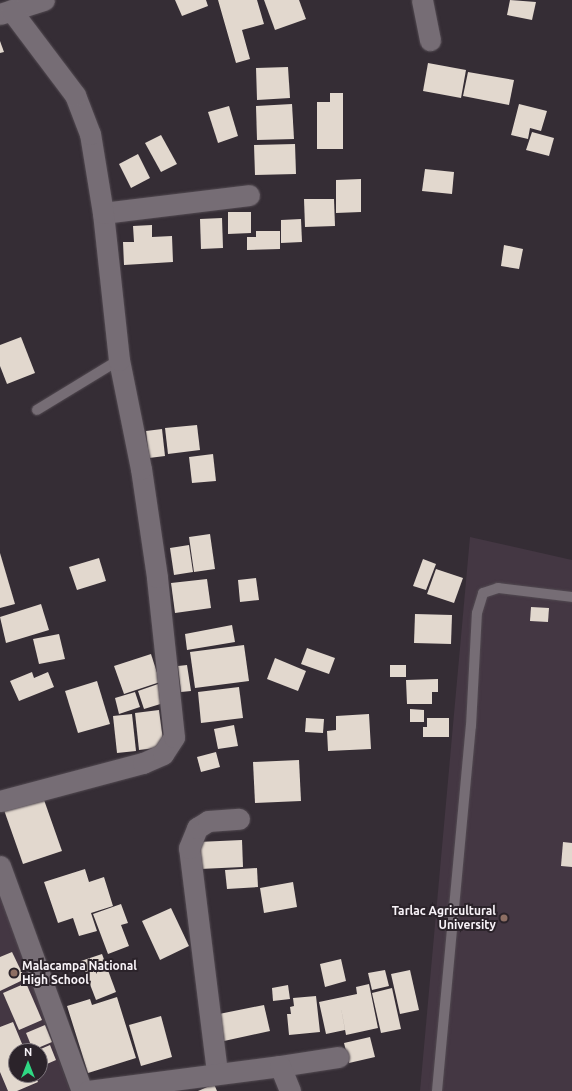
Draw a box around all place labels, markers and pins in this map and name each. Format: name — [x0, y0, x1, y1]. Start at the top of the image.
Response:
place label: Tarlac Agricultural University — [392, 904, 496, 932]
marker: Tarlac Agricultural University — [499, 913, 509, 923]
place label: Malacampa National High School — [22, 959, 137, 987]
marker: Malacampa National High School — [9, 968, 19, 978]

